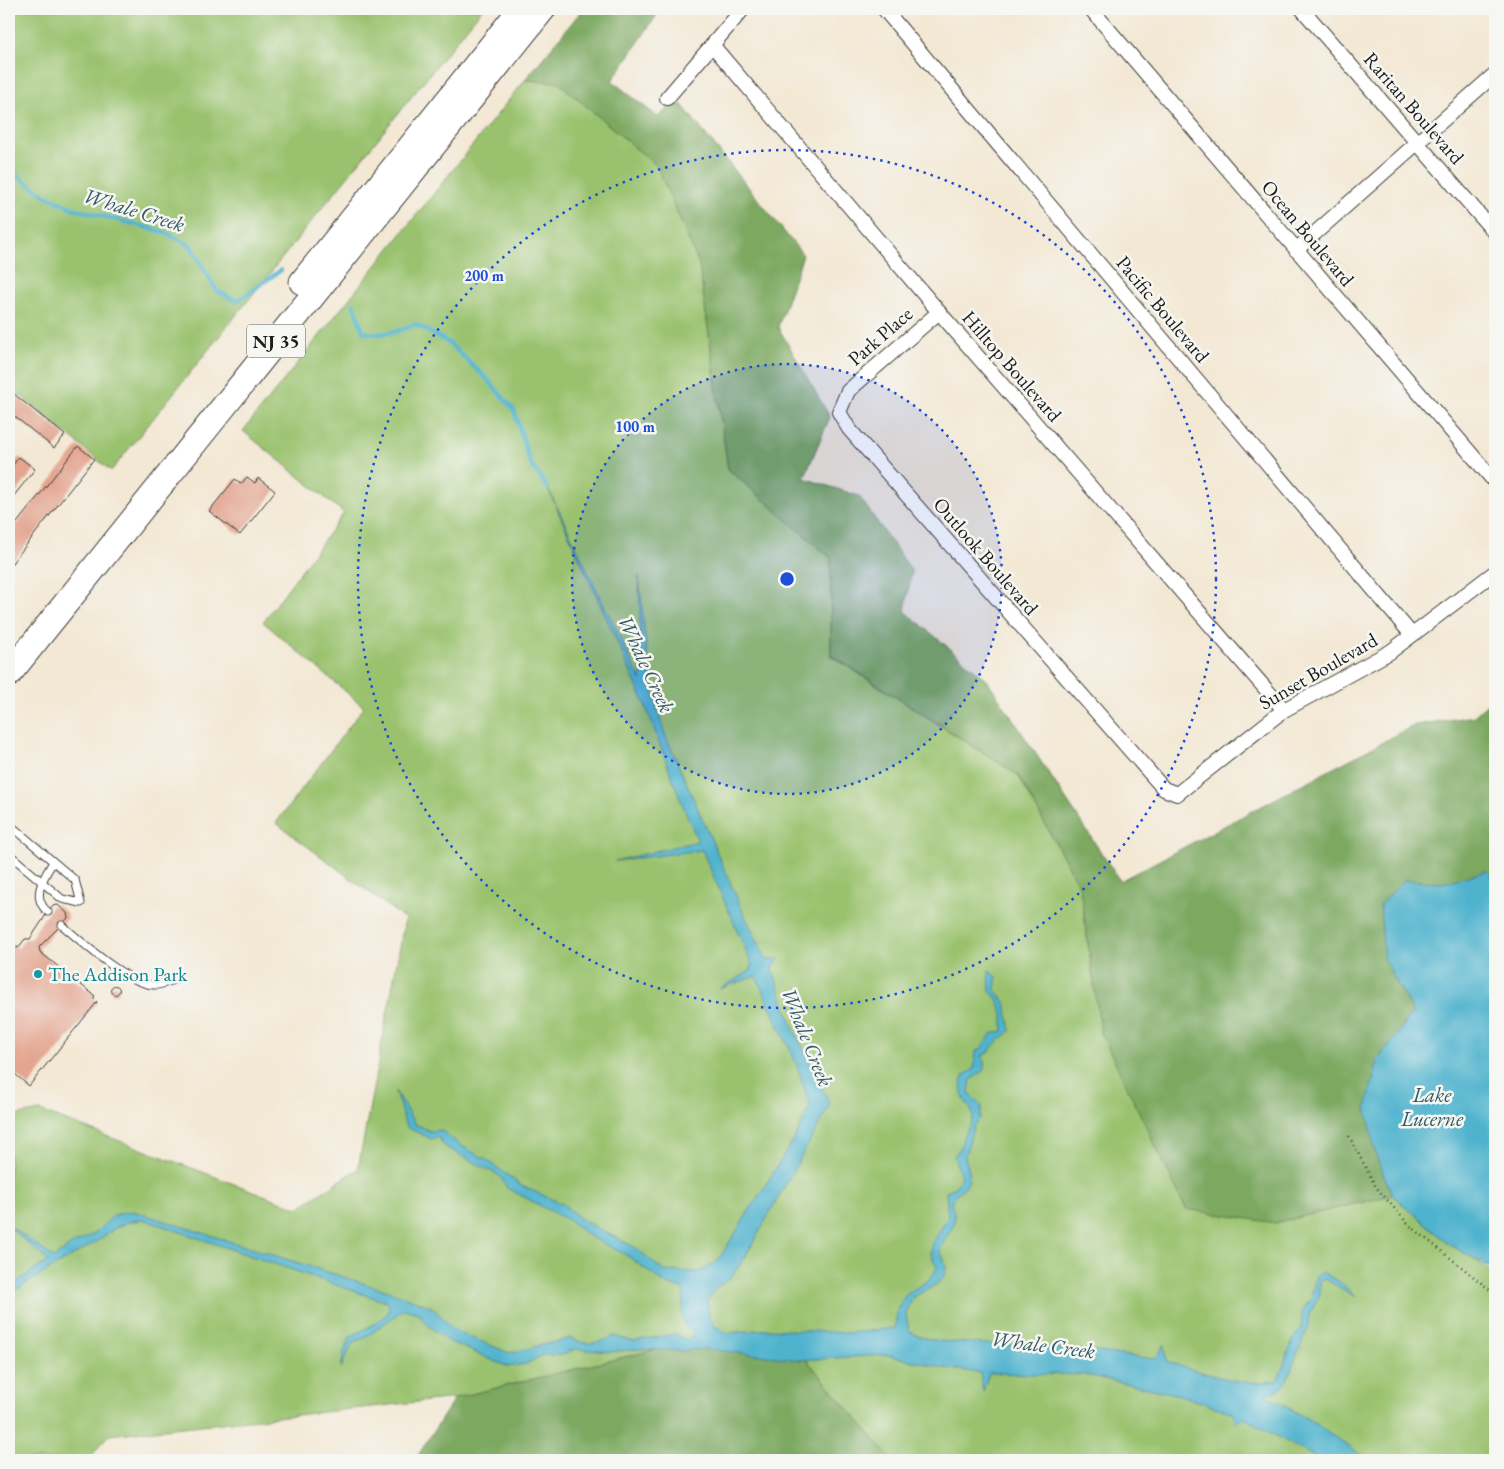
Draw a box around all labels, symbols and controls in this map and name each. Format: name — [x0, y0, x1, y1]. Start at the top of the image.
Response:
street label: Raritan Boulevard — [1358, 46, 1471, 170]
street label: Ocean Boulevard — [1256, 174, 1361, 292]
water label: Whale Creek — [80, 181, 188, 238]
street label: Pacific Boulevard — [1111, 250, 1216, 368]
text: 200 m — [464, 266, 504, 285]
street label: Park Place — [842, 301, 918, 371]
street label: Hilltop Boulevard — [957, 305, 1068, 428]
road number: NJ 35 — [247, 324, 305, 358]
text: 100 m — [615, 417, 655, 436]
street label: Outlook Boulevard — [928, 492, 1045, 621]
centre of rings — [778, 570, 796, 588]
water label: Whale Creek — [612, 611, 681, 717]
street label: Sunset Boulevard — [1254, 626, 1383, 716]
place label: The Addison Park — [48, 961, 188, 987]
marker: The Addison Park — [32, 968, 44, 980]
water label: Whale Creek — [775, 983, 840, 1091]
water label: Lake Lucerne — [1400, 1081, 1464, 1132]
water label: Whale Creek — [990, 1325, 1097, 1364]

